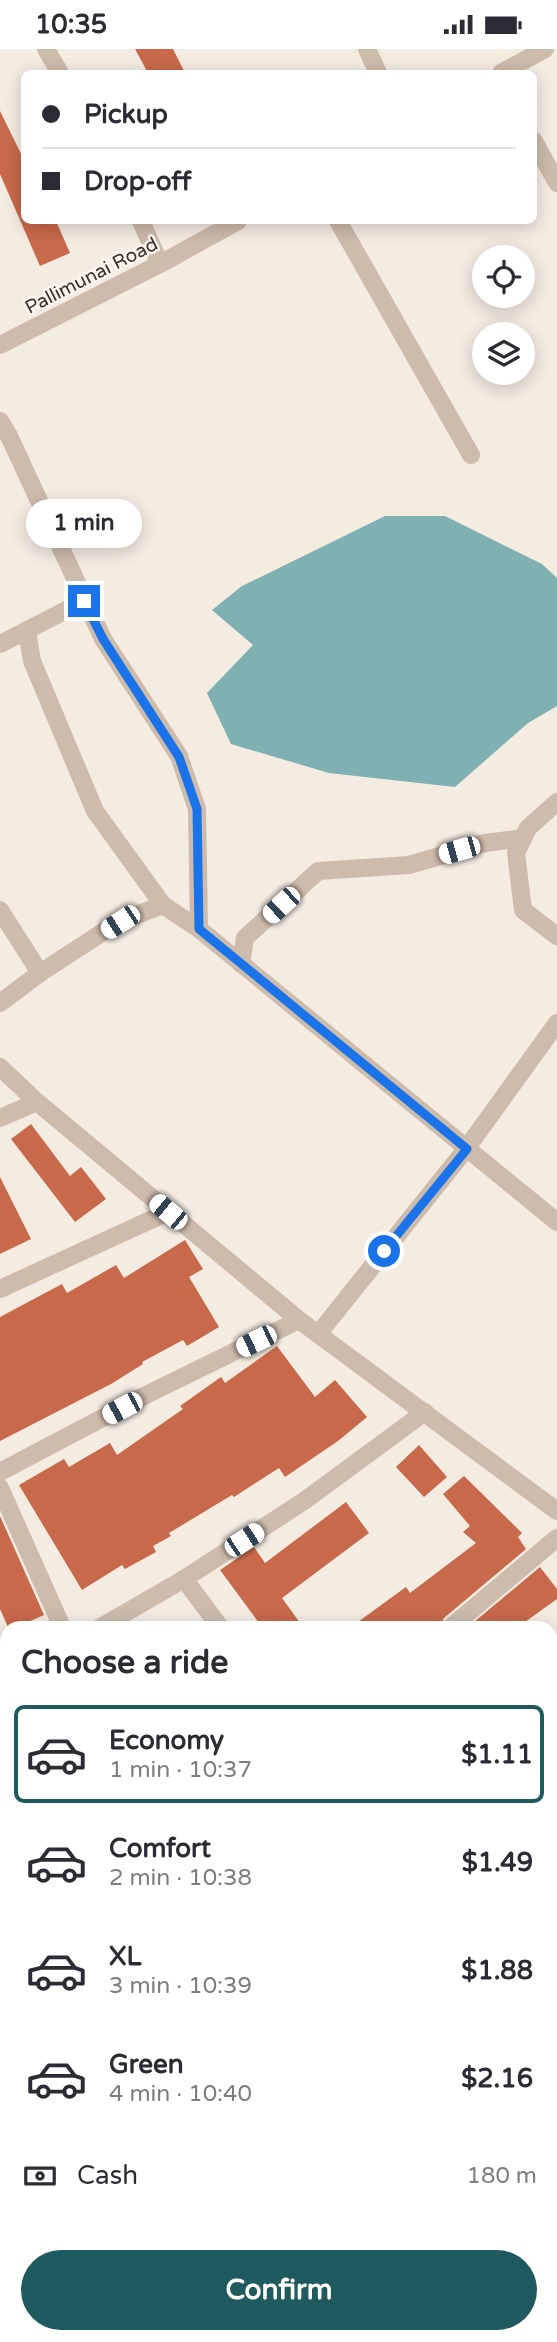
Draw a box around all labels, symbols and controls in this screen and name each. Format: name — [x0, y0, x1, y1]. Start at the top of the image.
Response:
text: 10:35 — [35, 9, 107, 40]
text: Pickup — [84, 99, 168, 130]
text: Drop-off — [84, 166, 191, 197]
street label: Pallimunai Road — [22, 233, 161, 319]
map controls — [472, 245, 535, 385]
button: locate — [472, 245, 535, 308]
button: layers — [472, 322, 535, 385]
callout: 1 min — [26, 499, 142, 549]
text: 1 min — [53, 509, 115, 537]
route end — [68, 585, 100, 617]
car — [436, 834, 483, 866]
car — [259, 883, 304, 927]
car — [97, 902, 144, 942]
car — [146, 1190, 191, 1234]
route start — [368, 1235, 400, 1267]
car — [233, 1322, 280, 1360]
car — [99, 1389, 146, 1427]
car — [221, 1520, 268, 1560]
text: Choose a ride — [21, 1644, 228, 1682]
icon: car — [25, 1723, 88, 1786]
text: Economy — [109, 1725, 224, 1756]
text: $1.11 — [461, 1739, 533, 1770]
text: 1 min · 10:37 — [109, 1756, 252, 1784]
icon: car — [25, 1831, 88, 1894]
text: Comfort — [109, 1833, 211, 1864]
text: $1.49 — [462, 1847, 533, 1878]
text: 2 min · 10:38 — [109, 1864, 252, 1892]
icon: car — [25, 1939, 88, 2002]
text: XL — [109, 1941, 141, 1972]
text: $1.88 — [461, 1955, 533, 1986]
text: 3 min · 10:39 — [109, 1972, 252, 2000]
icon: car — [25, 2047, 88, 2110]
text: Green — [109, 2049, 184, 2080]
text: $2.16 — [461, 2063, 533, 2094]
text: 4 min · 10:40 — [109, 2080, 252, 2108]
icon: cash — [21, 2157, 59, 2195]
text: Cash — [77, 2160, 138, 2191]
text: 180 m — [467, 2162, 537, 2190]
button: Confirm — [21, 2250, 537, 2330]

